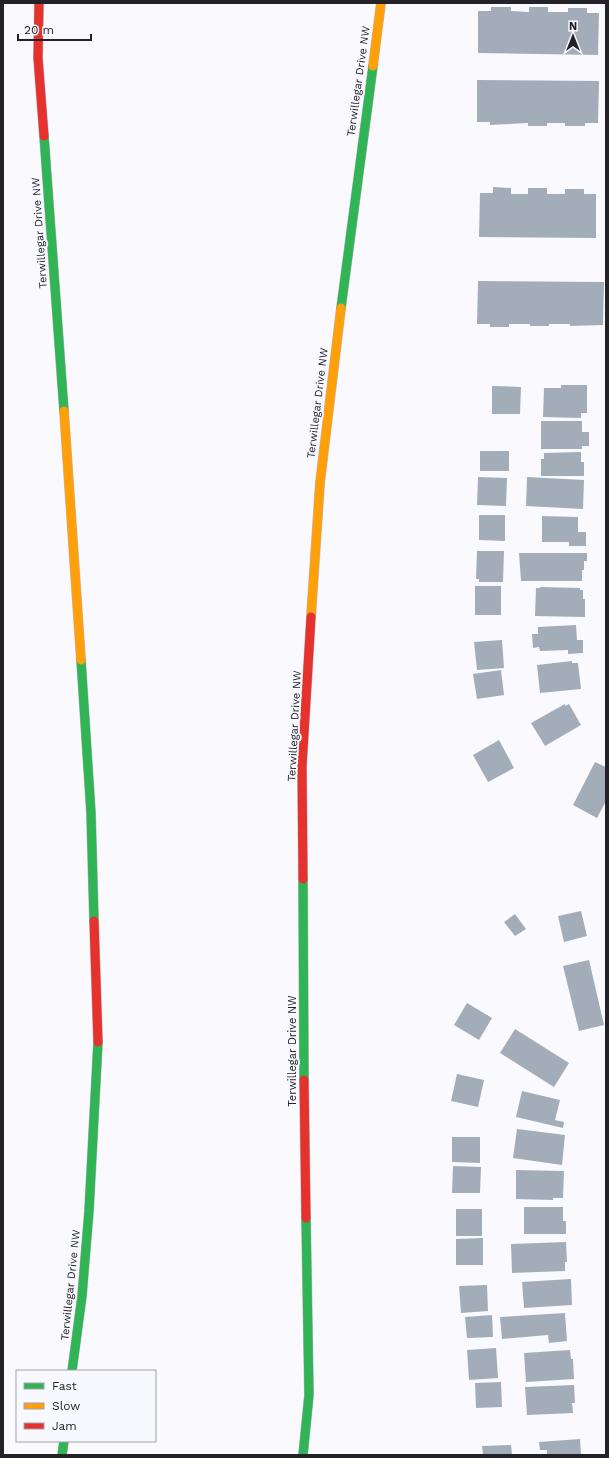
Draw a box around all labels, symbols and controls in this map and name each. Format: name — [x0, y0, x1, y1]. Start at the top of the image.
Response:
scale bar — [18, 16, 91, 42]
north arrow — [553, 16, 593, 56]
text: N — [569, 20, 577, 33]
text: 20 m — [24, 23, 54, 37]
street label: Terwillegar Drive NW — [344, 25, 373, 137]
street label: Terwillegar Drive NW — [29, 177, 50, 289]
street label: Terwillegar Drive NW — [304, 347, 331, 459]
street label: Terwillegar Drive NW — [285, 670, 304, 782]
street label: Terwillegar Drive NW — [286, 995, 299, 1107]
street label: Terwillegar Drive NW — [58, 1229, 83, 1341]
legend — [16, 1370, 156, 1442]
text: Fast — [52, 1379, 77, 1393]
text: Slow — [52, 1399, 80, 1413]
text: Jam — [52, 1419, 77, 1433]

